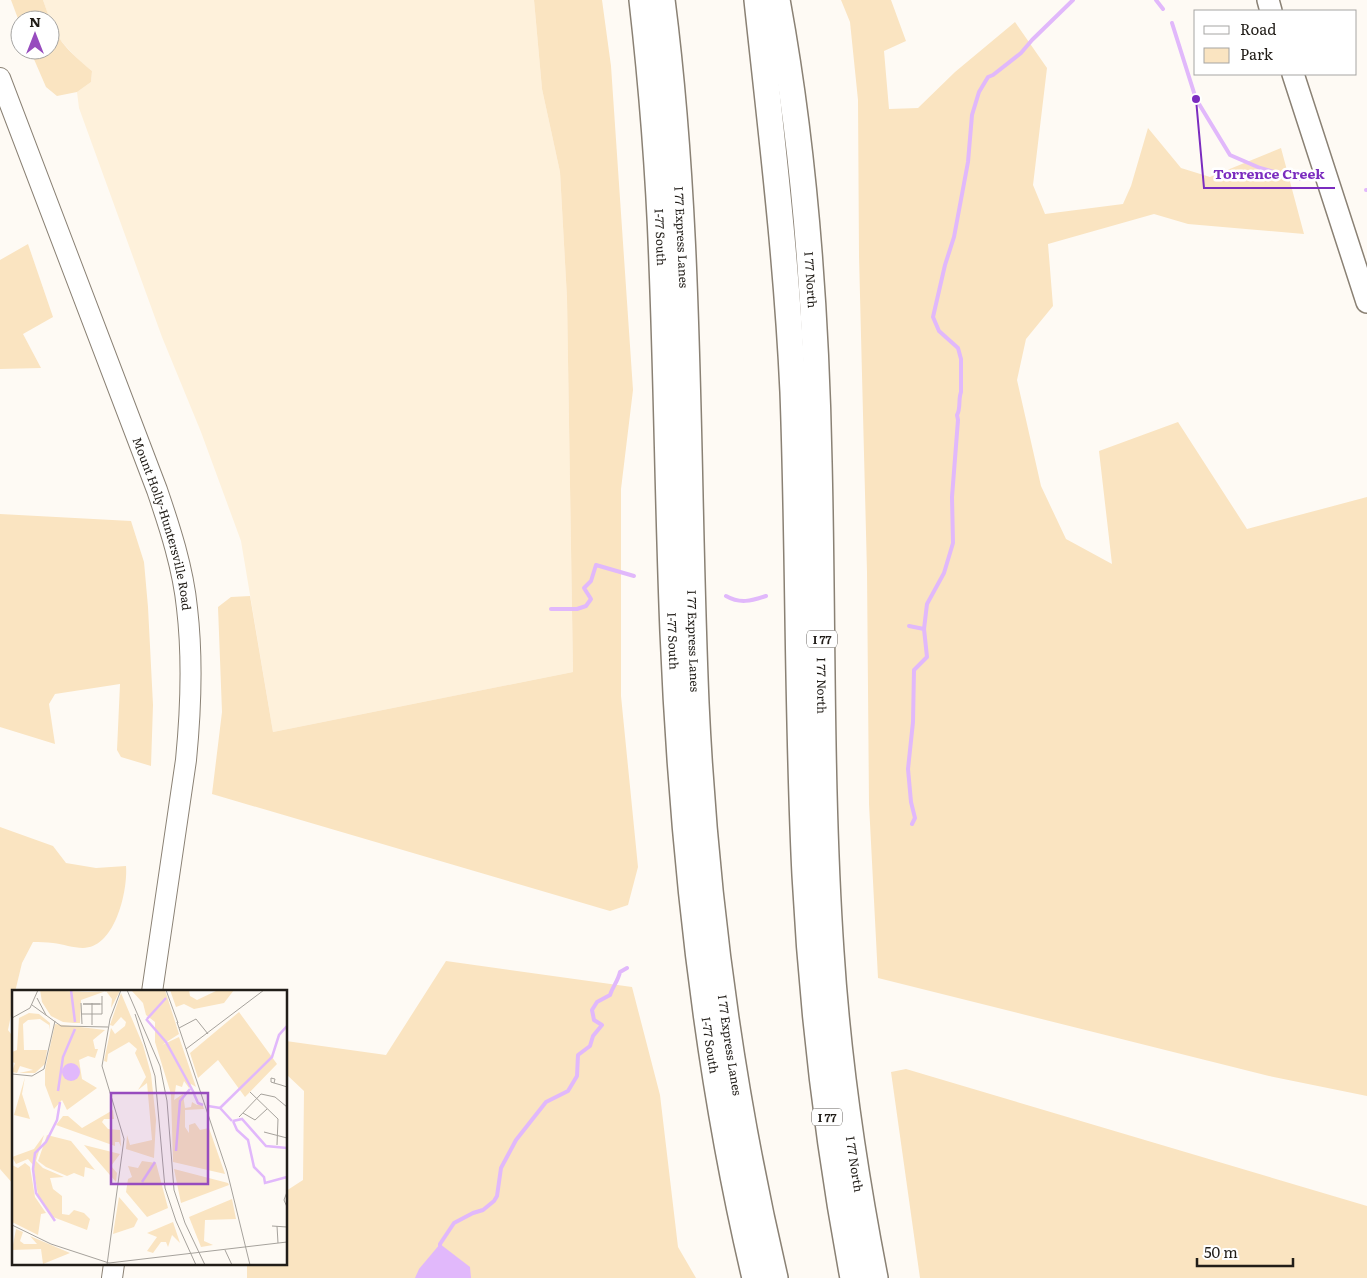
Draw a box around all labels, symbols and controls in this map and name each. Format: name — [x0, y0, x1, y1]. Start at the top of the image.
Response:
north arrow — [10, 10, 60, 60]
legend — [1194, 10, 1357, 75]
text: N — [29, 11, 41, 31]
text: Road — [1240, 17, 1276, 40]
text: Park — [1240, 42, 1274, 65]
callout: Torrence Creek — [1204, 159, 1335, 188]
text: Torrence Creek — [1213, 163, 1325, 183]
street label: I 77 Express Lanes — [670, 186, 693, 289]
street label: I-77 South — [651, 208, 671, 266]
street label: I 77 North — [800, 251, 822, 309]
street label: Mount Holly-Huntersville Road — [129, 434, 196, 612]
street label: I 77 Express Lanes — [683, 590, 705, 693]
street label: I-77 South — [663, 612, 684, 670]
road number: I 77 — [807, 630, 837, 648]
street label: I 77 North — [813, 657, 831, 714]
inset map — [12, 990, 288, 1266]
street label: I 77 Express Lanes — [714, 993, 747, 1097]
street label: I-77 South — [697, 1016, 724, 1075]
road number: I 77 — [812, 1108, 842, 1126]
street label: I 77 North — [842, 1135, 868, 1194]
scale bar — [1197, 1236, 1293, 1268]
text: 50 m — [1204, 1240, 1238, 1263]

